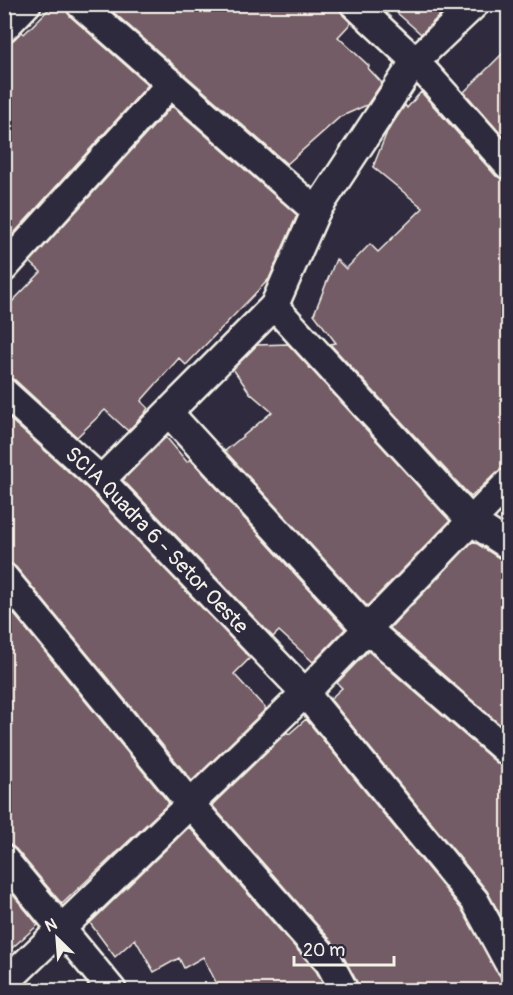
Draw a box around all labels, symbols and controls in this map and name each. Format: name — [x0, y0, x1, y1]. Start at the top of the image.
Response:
street label: SCIA Quadra 6 - Setor Oeste — [59, 441, 254, 640]
north arrow — [27, 908, 87, 968]
text: N — [42, 914, 60, 937]
scale bar — [294, 929, 394, 967]
text: 20 m — [303, 939, 345, 962]

